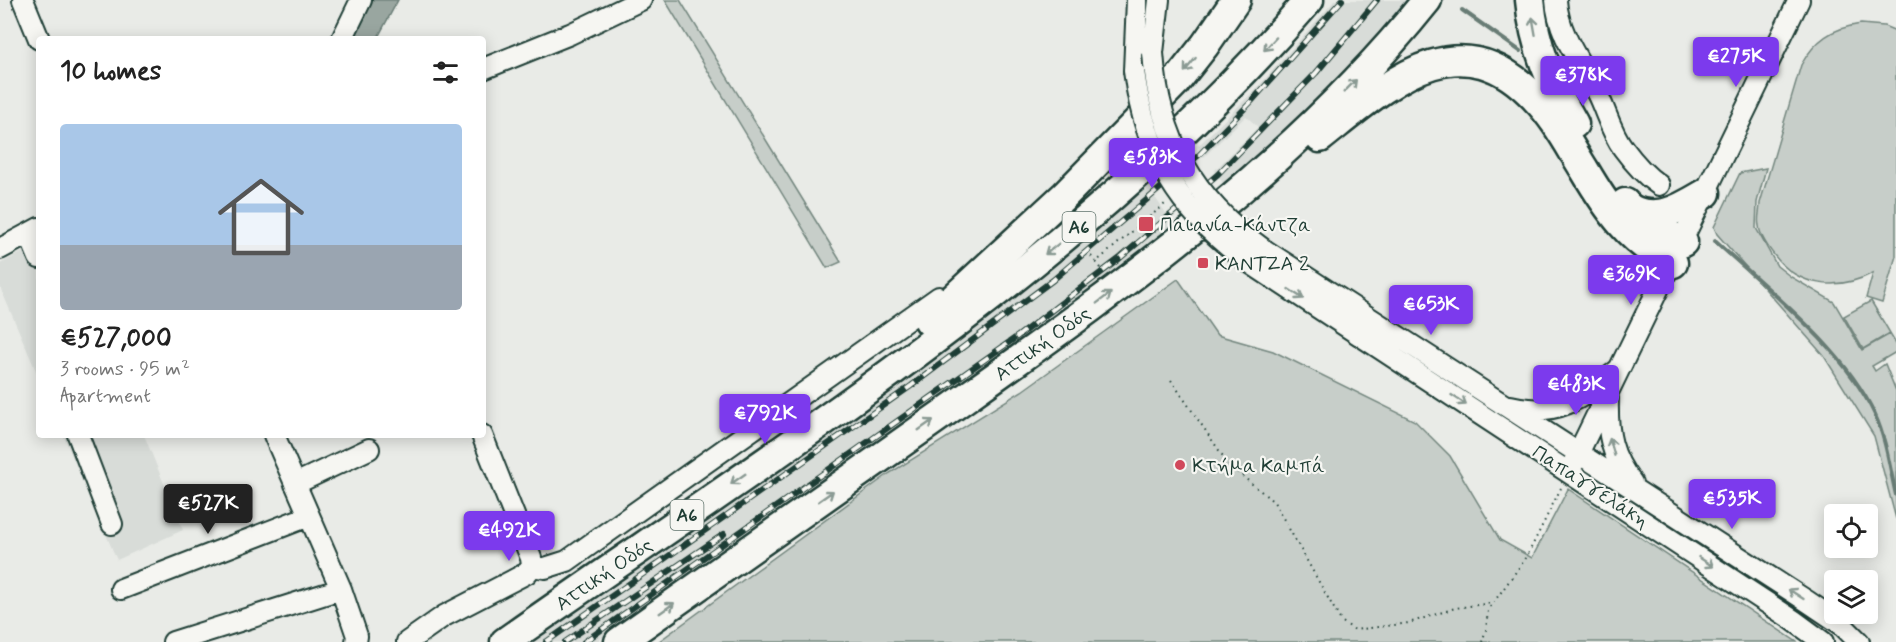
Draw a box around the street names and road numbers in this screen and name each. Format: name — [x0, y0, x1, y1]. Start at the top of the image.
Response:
road number: Α6 — [1062, 212, 1096, 242]
street label: Αττική Οδός — [990, 300, 1096, 388]
street label: Παπαγγελάκη — [1527, 439, 1654, 535]
road number: Α6 — [670, 500, 704, 530]
street label: Αττική Οδός — [551, 532, 658, 618]

